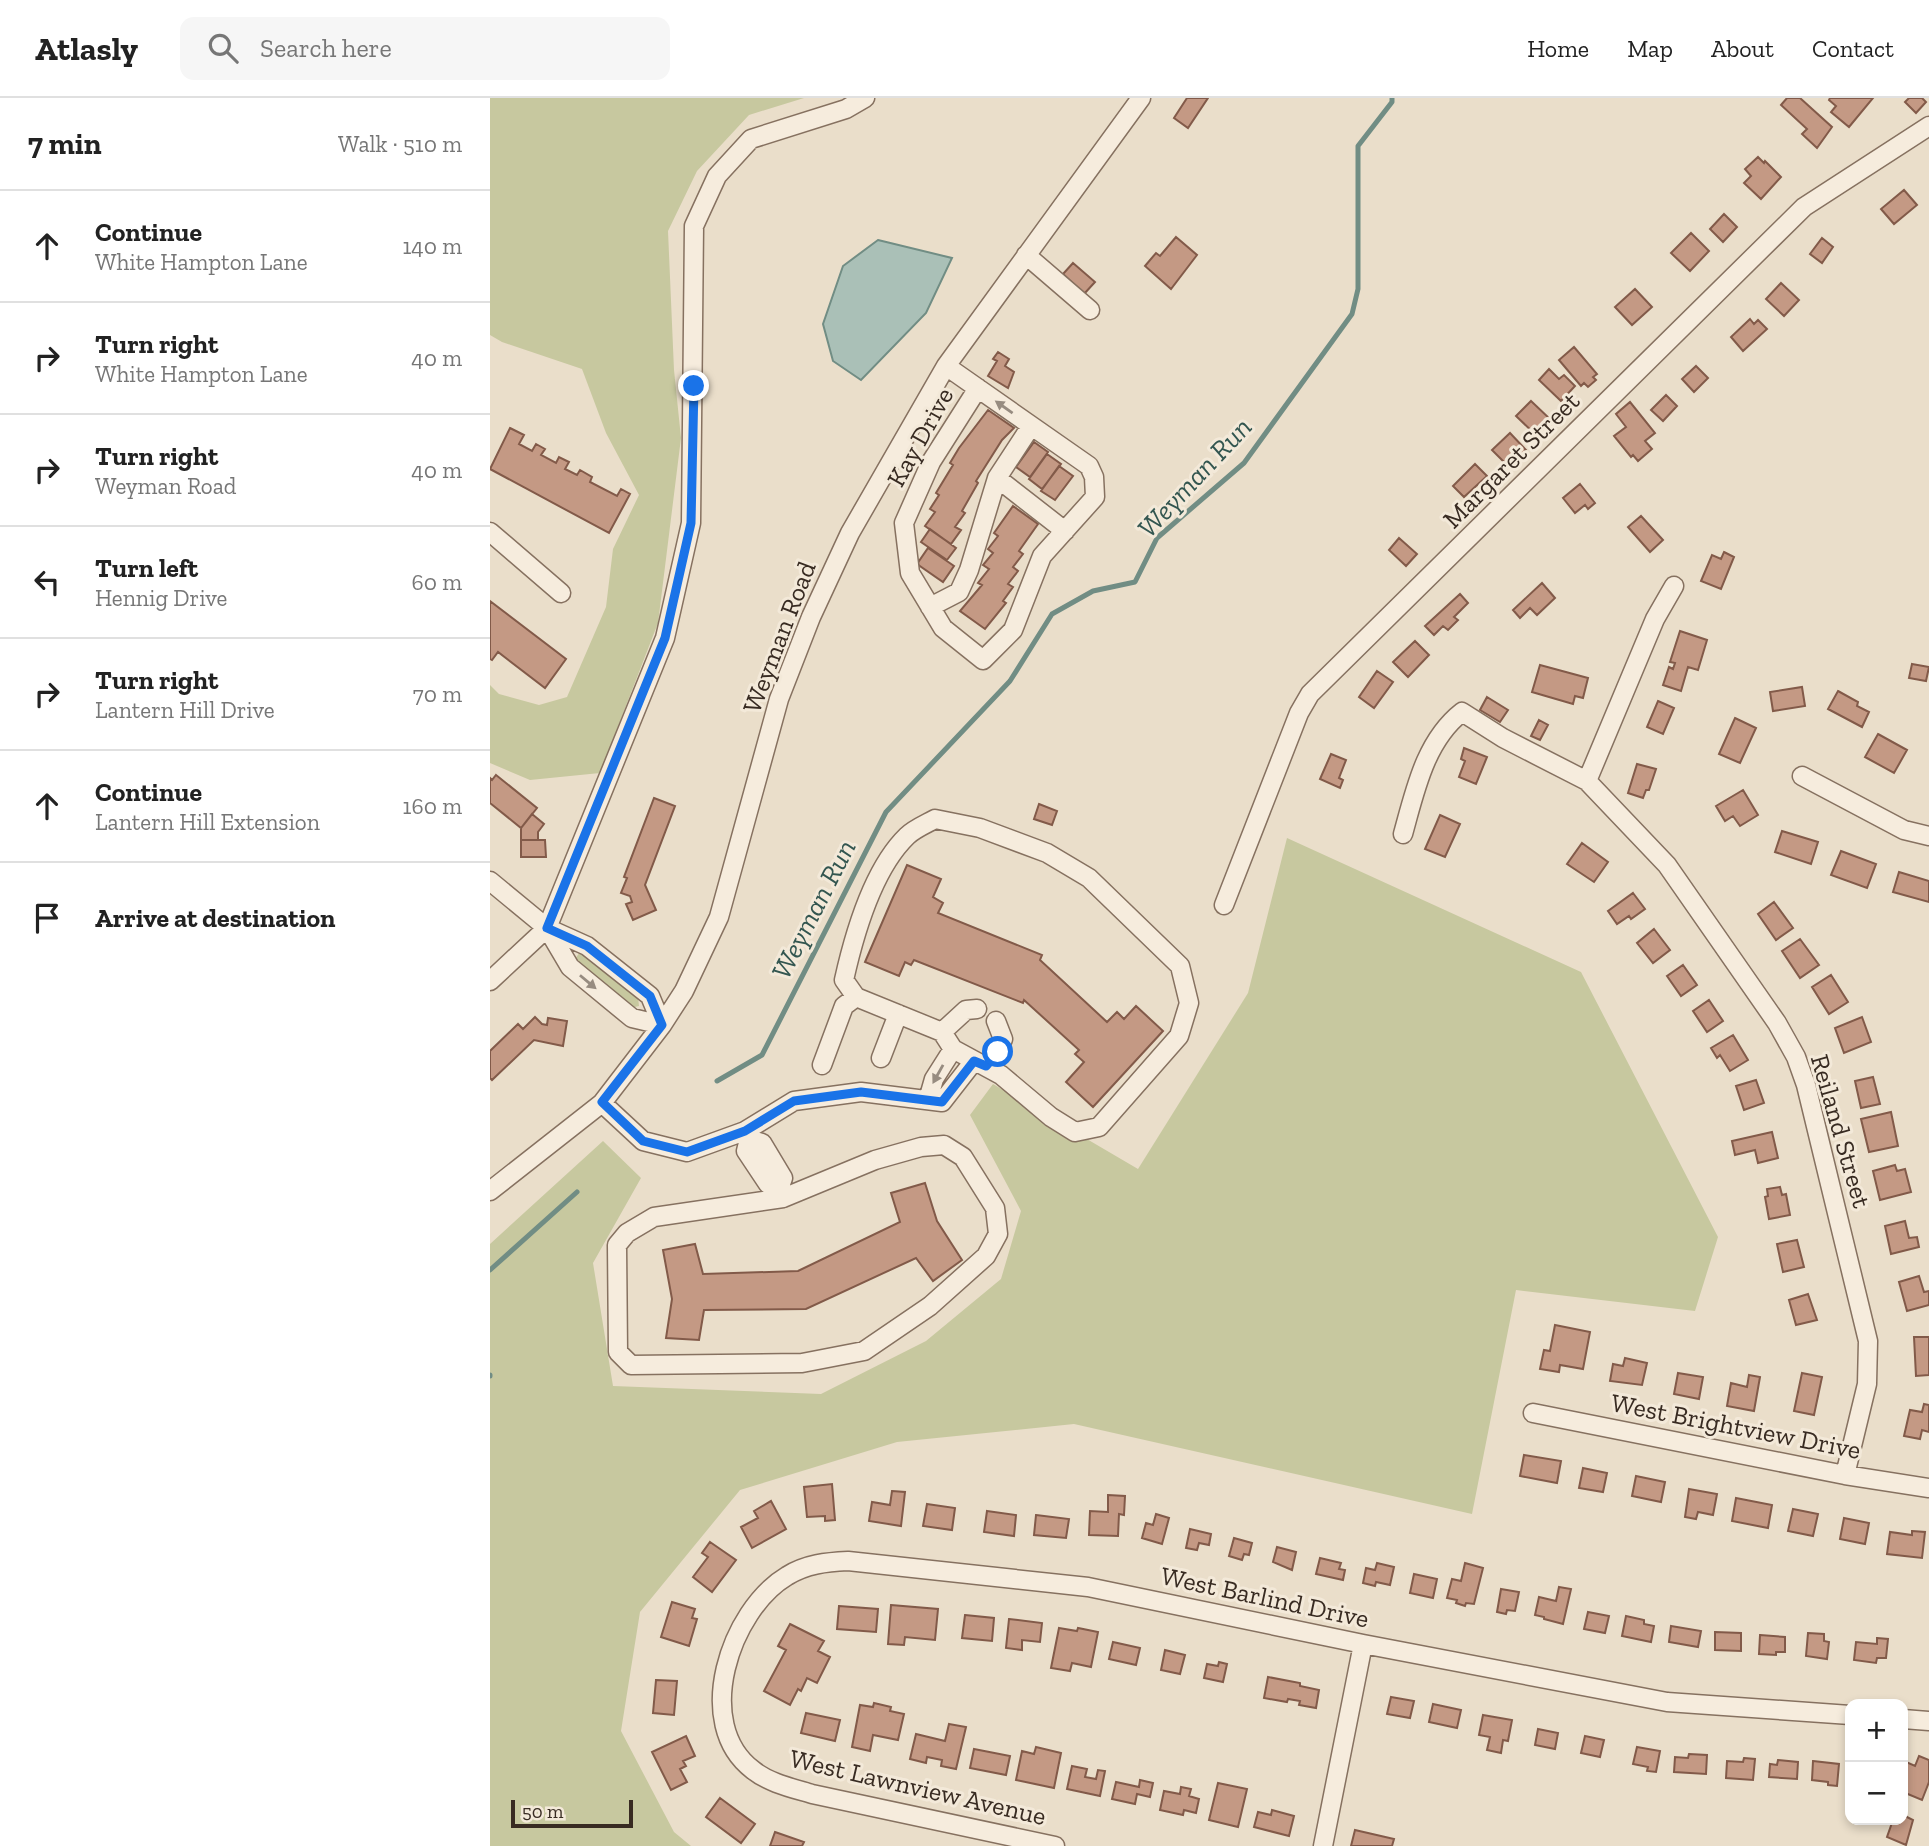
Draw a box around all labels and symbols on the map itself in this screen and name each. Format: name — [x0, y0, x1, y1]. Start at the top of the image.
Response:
route end — [678, 370, 709, 401]
street label: Kay Drive — [880, 382, 960, 492]
street label: Margaret Street — [1436, 385, 1586, 535]
one-way arrow — [995, 400, 1013, 414]
water label: Weyman Run — [1130, 411, 1258, 544]
street label: Weyman Road — [735, 557, 823, 717]
water label: Weyman Run — [764, 834, 863, 984]
one-way arrow — [580, 974, 597, 989]
route start — [982, 1036, 1013, 1067]
street label: Reiland Street — [1804, 1051, 1878, 1212]
one-way arrow — [932, 1064, 944, 1083]
street label: West Brightview Drive — [1609, 1386, 1863, 1466]
street label: West Barlind Drive — [1158, 1559, 1372, 1635]
street label: West Lawnview Avenue — [787, 1742, 1049, 1832]
scale bar — [511, 1797, 634, 1829]

